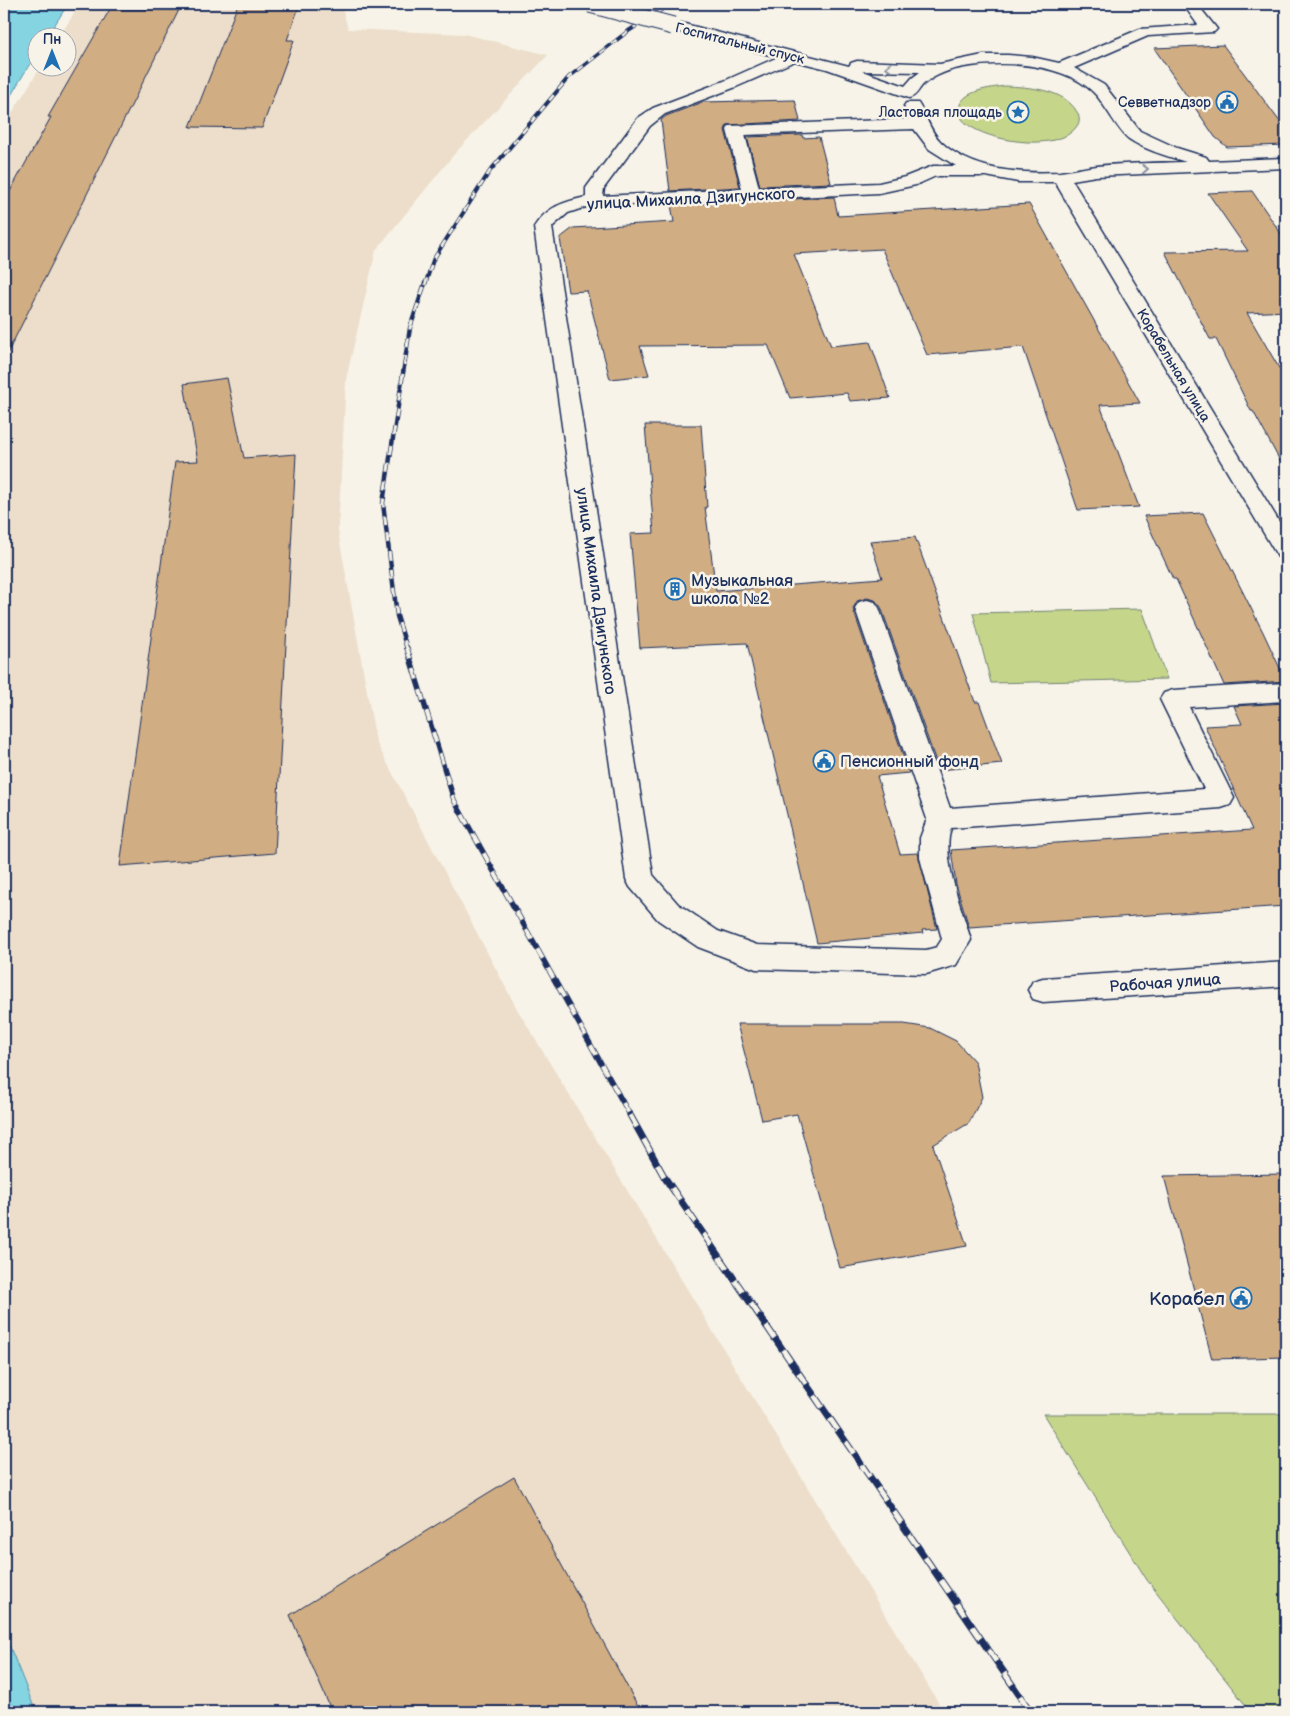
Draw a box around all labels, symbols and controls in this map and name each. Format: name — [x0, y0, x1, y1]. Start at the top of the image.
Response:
street label: Госпитальный спуск — [673, 19, 807, 68]
north arrow — [28, 28, 78, 78]
text: Пн — [43, 31, 61, 48]
one-way arrow — [885, 62, 893, 72]
public building icon: Севветнадзор — [1215, 90, 1239, 114]
place label: Севветнадзор — [1118, 94, 1211, 111]
place icon: Ластовая площадь — [1006, 100, 1030, 124]
place label: Ластовая площадь — [878, 104, 1002, 121]
one-way arrow — [1141, 163, 1149, 174]
street label: улица Михаила Дзигунского — [586, 185, 796, 214]
street label: Корабельная улица — [1133, 305, 1215, 426]
street label: улица Михаила Дзигунского — [572, 487, 619, 696]
place label: Музыкальная школа №2 — [691, 572, 793, 609]
building icon: Музыкальная школа №2 — [663, 577, 687, 601]
public building icon: Пенсионный фонд — [812, 749, 836, 773]
place label: Пенсионный фонд — [840, 753, 979, 772]
street label: Рабочая улица — [1109, 970, 1222, 997]
public building icon: Корабел — [1229, 1286, 1253, 1310]
place label: Корабел — [1149, 1288, 1225, 1311]

